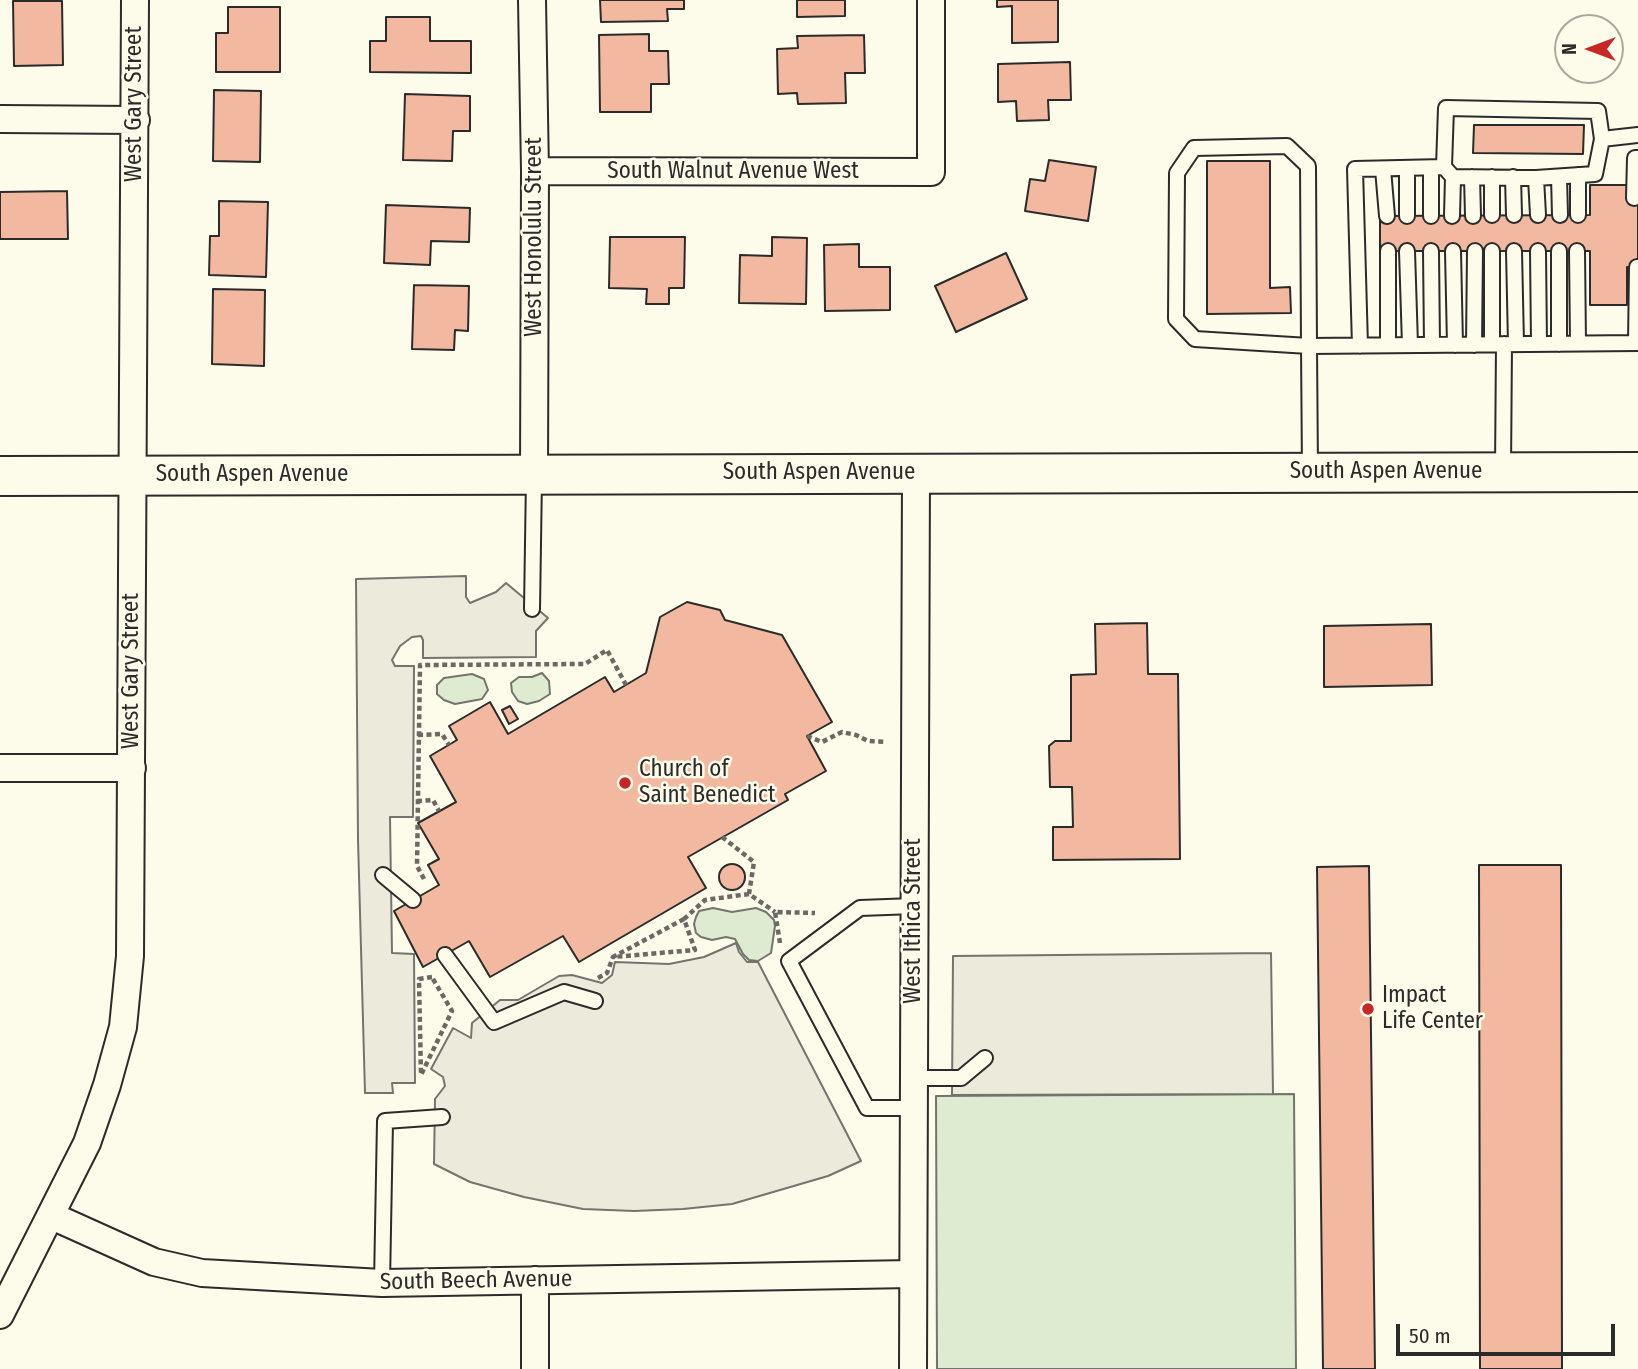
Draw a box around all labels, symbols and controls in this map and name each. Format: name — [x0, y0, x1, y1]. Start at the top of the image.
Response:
north arrow — [1554, 14, 1624, 84]
street label: West Gary Street — [121, 26, 149, 182]
text: N — [1558, 43, 1581, 55]
street label: West Honolulu Street — [521, 137, 549, 337]
street label: South Walnut Avenue West — [607, 158, 859, 186]
street label: South Aspen Avenue — [1290, 458, 1482, 486]
street label: South Aspen Avenue — [723, 459, 915, 487]
street label: South Aspen Avenue — [156, 461, 348, 489]
street label: West Gary Street — [118, 593, 146, 749]
place label: Church of Saint Benedict — [639, 756, 775, 810]
marker: Church of Saint Benedict — [617, 775, 633, 791]
street label: West Ithica Street — [900, 838, 928, 1004]
place label: Impact Life Center — [1382, 982, 1483, 1036]
marker: Impact Life Center — [1360, 1001, 1376, 1017]
street label: South Beech Avenue — [380, 1266, 572, 1296]
scale bar — [1400, 1310, 1619, 1354]
text: 50 m — [1409, 1323, 1451, 1349]

